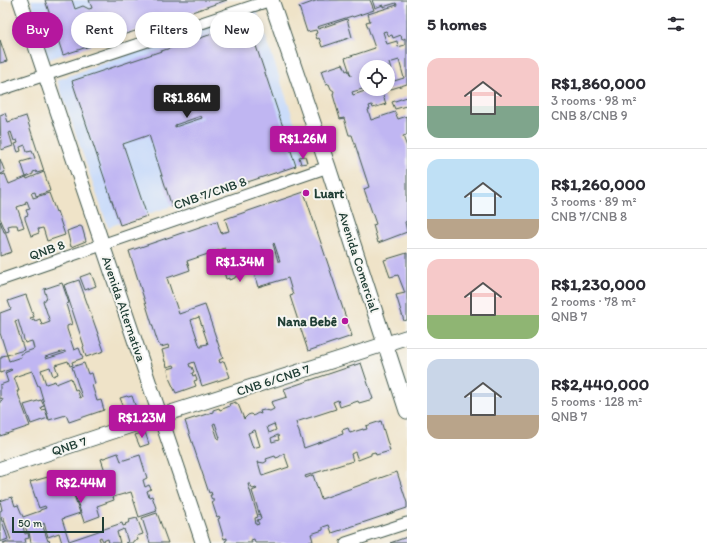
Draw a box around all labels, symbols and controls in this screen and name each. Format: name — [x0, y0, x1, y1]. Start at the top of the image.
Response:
chip: Buy — [12, 12, 63, 48]
chip: Rent — [71, 12, 127, 48]
chip: Filters — [135, 12, 202, 48]
chip: New — [210, 12, 264, 48]
icon: filters — [665, 13, 687, 35]
text: 5 homes — [427, 14, 487, 34]
map controls — [359, 60, 395, 96]
button: locate — [359, 60, 395, 96]
text: R$1,860,000 — [551, 73, 646, 93]
icon: home — [459, 74, 507, 122]
pin: R$1.86M — [150, 85, 224, 119]
text: R$1.86M — [163, 90, 211, 105]
text: 3 rooms · 98 m² — [551, 93, 637, 108]
text: CNB 8/CNB 9 — [551, 108, 628, 123]
pin: R$1.26M — [266, 126, 340, 160]
text: R$1.26M — [279, 131, 327, 146]
street label: CNB 7/CNB 8 — [172, 174, 248, 212]
text: R$1,260,000 — [551, 174, 646, 194]
icon: home — [459, 175, 507, 223]
place label: Luart — [314, 186, 344, 201]
marker: Luart — [301, 188, 311, 198]
text: 3 rooms · 89 m² — [551, 194, 637, 209]
text: CNB 7/CNB 8 — [551, 209, 627, 224]
street label: Avenida Comercial — [336, 210, 382, 314]
street label: QNB 8 — [27, 237, 67, 263]
pin: R$1.34M — [203, 249, 277, 283]
street label: Avenida Alternativa — [99, 254, 149, 364]
text: R$1.34M — [215, 254, 265, 269]
text: R$1,230,000 — [551, 274, 646, 294]
icon: home — [459, 275, 507, 323]
text: 2 rooms · 78 m² — [551, 294, 636, 309]
text: QNB 7 — [551, 309, 587, 324]
place label: Nana Bebê — [277, 314, 337, 329]
marker: Nana Bebê — [340, 316, 350, 326]
street label: CNB 6/CNB 7 — [235, 361, 312, 399]
text: R$2,440,000 — [551, 374, 649, 394]
icon: home — [459, 375, 507, 423]
text: 5 rooms · 128 m² — [551, 394, 642, 409]
pin: R$1.23M — [105, 405, 179, 439]
text: QNB 7 — [551, 409, 587, 424]
text: R$1.23M — [118, 410, 166, 425]
street label: QNB 7 — [50, 433, 89, 459]
pin: R$2.44M — [44, 470, 118, 504]
text: R$2.44M — [56, 475, 106, 490]
scale bar — [12, 515, 104, 534]
text: 50 m — [18, 517, 42, 530]

